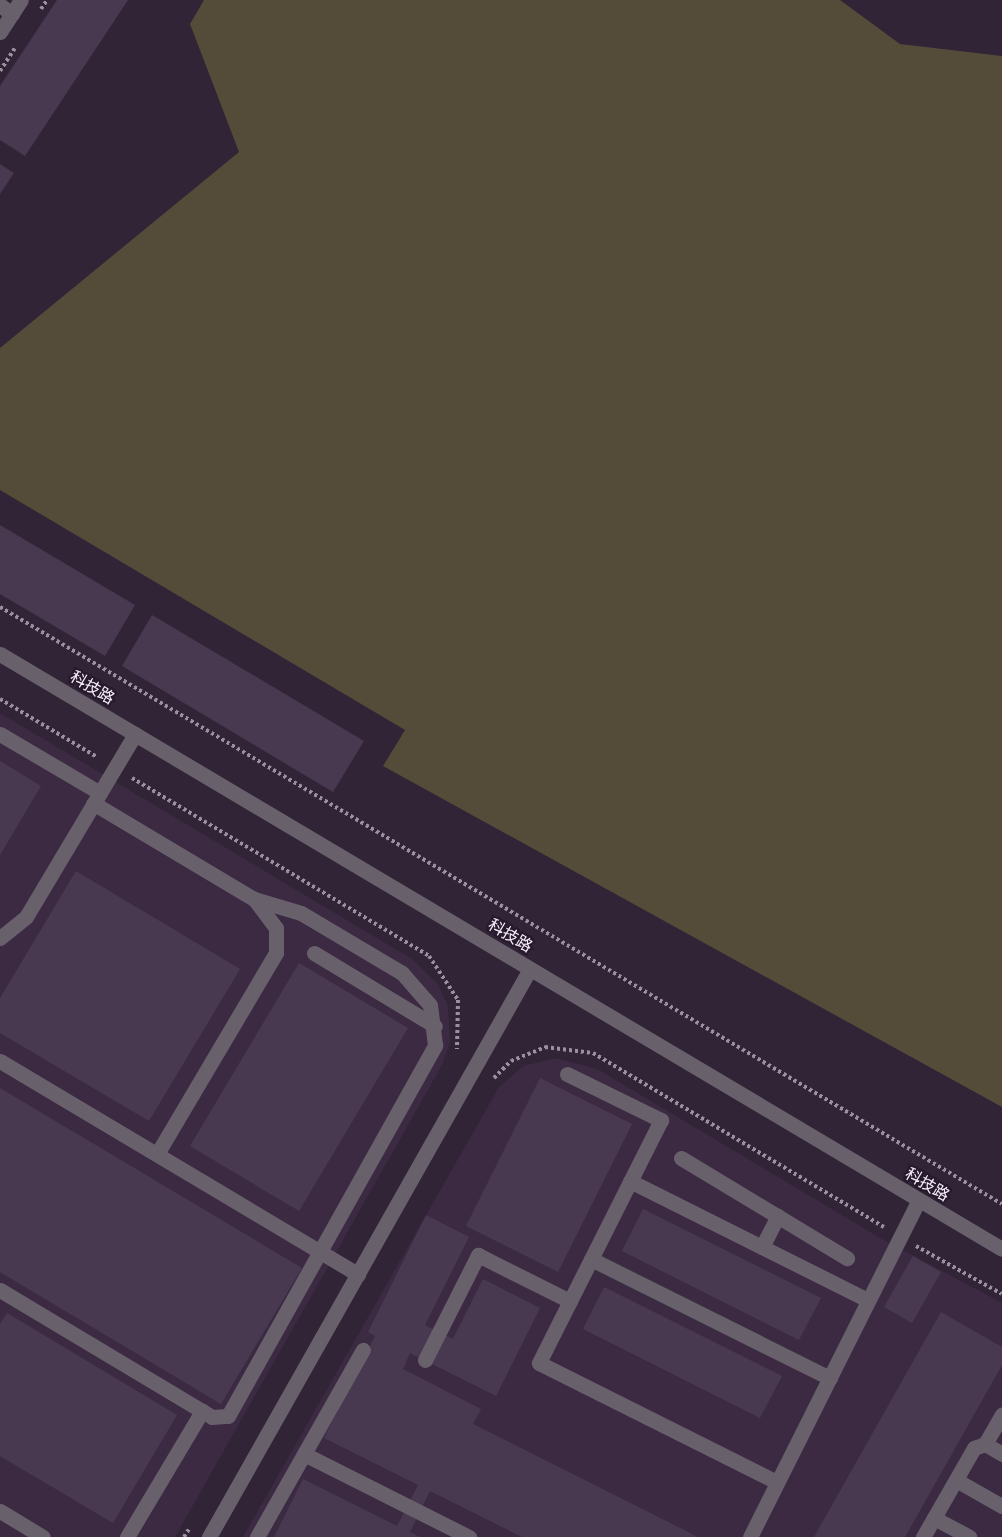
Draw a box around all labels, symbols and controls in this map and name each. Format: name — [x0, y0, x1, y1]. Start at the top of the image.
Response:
street label: 科技路 — [66, 667, 118, 709]
street label: 科技路 — [484, 915, 536, 957]
street label: 科技路 — [901, 1164, 953, 1206]

